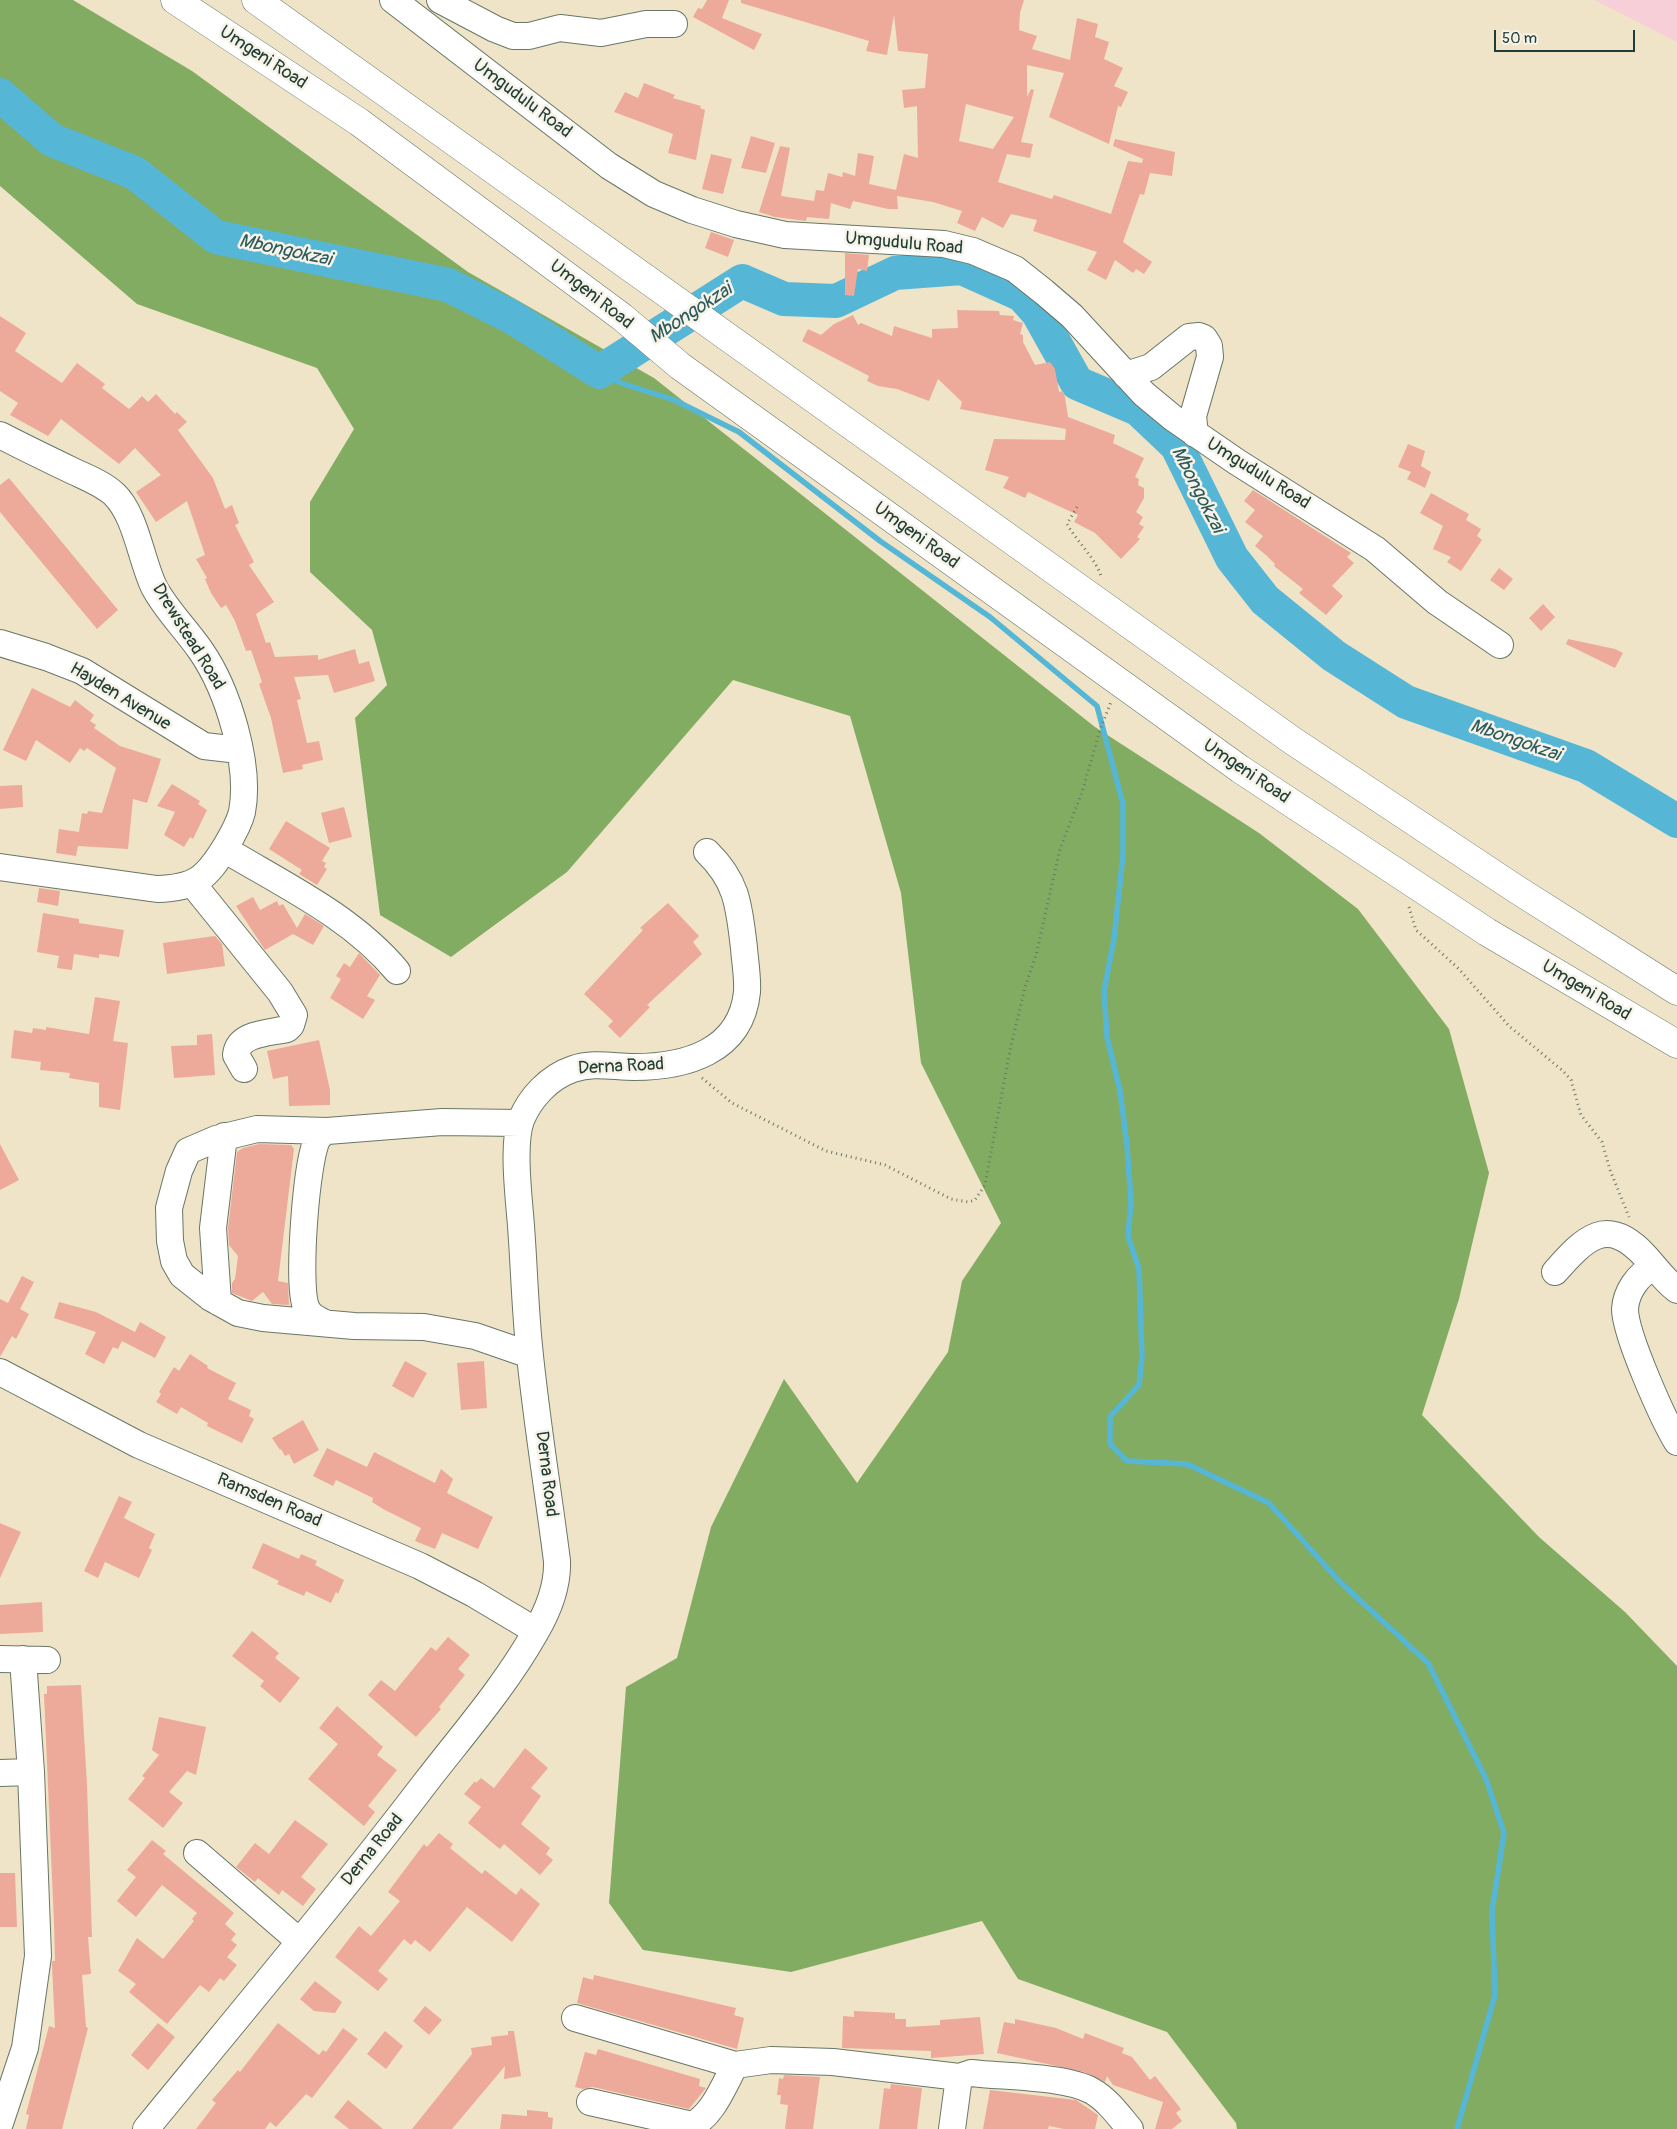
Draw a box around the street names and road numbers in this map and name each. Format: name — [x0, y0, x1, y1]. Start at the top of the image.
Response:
street label: Umgeni Road — [215, 22, 311, 94]
street label: Umgudulu Road — [468, 55, 576, 143]
street label: Umgudulu Road — [844, 228, 964, 260]
street label: Umgeni Road — [545, 256, 637, 334]
street label: Umgudulu Road — [1202, 433, 1314, 515]
street label: Umgeni Road — [869, 498, 963, 574]
street label: Drewstead Road — [147, 580, 229, 694]
street label: Hayden Avenue — [65, 658, 175, 736]
street label: Umgeni Road — [1198, 735, 1294, 809]
street label: Umgeni Road — [1538, 956, 1634, 1026]
street label: Derna Road — [577, 1054, 665, 1080]
street label: Derna Road — [530, 1430, 562, 1518]
street label: Ramsden Road — [213, 1469, 325, 1533]
street label: Derna Road — [337, 1810, 409, 1890]

